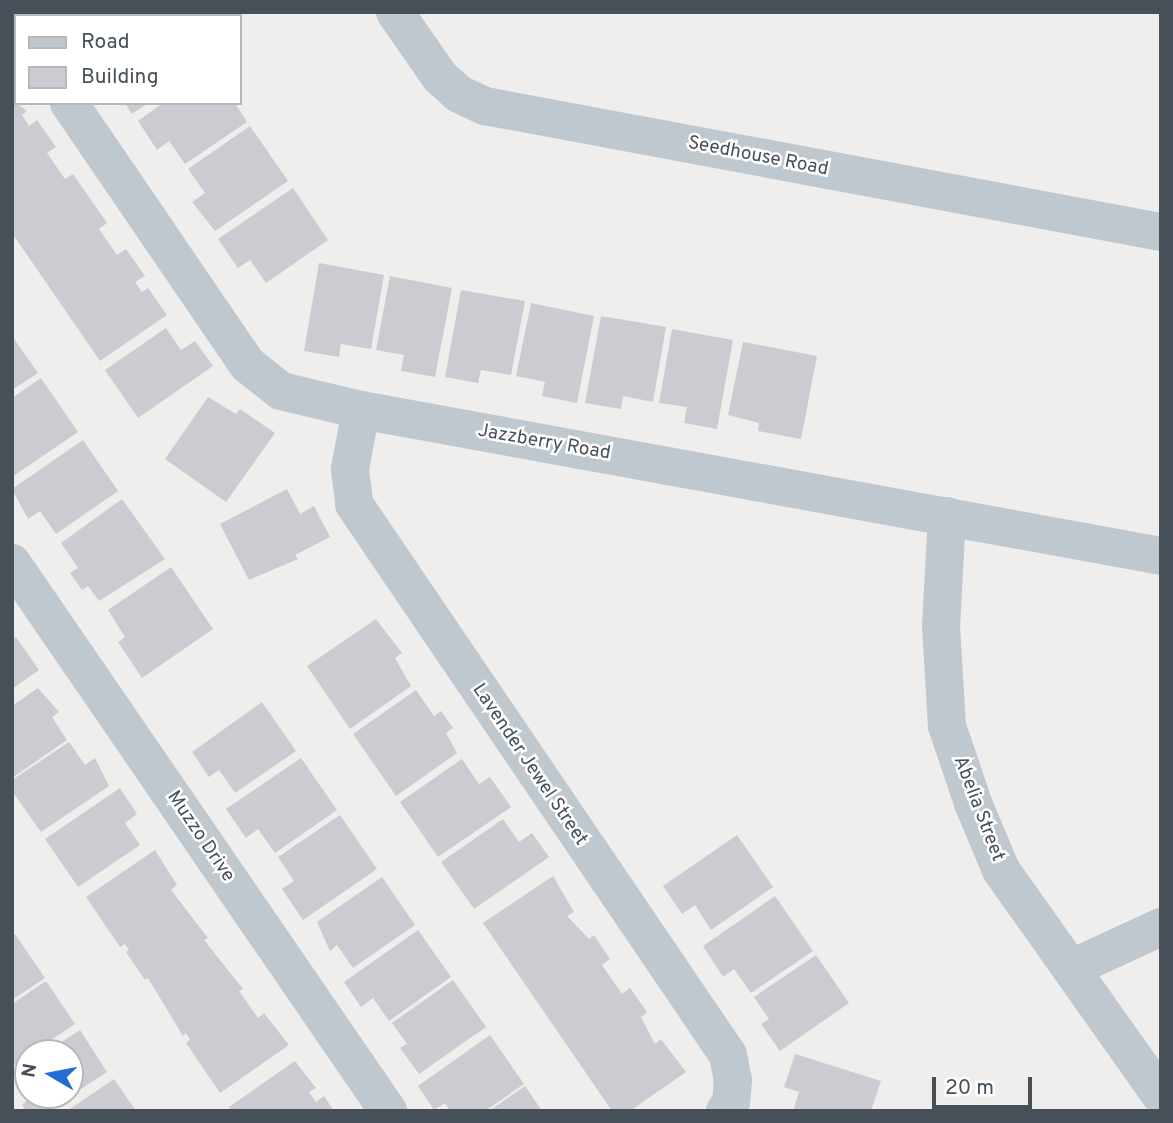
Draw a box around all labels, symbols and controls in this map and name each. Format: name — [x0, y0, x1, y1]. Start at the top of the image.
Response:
legend — [14, 14, 242, 105]
text: Road — [81, 29, 130, 56]
text: Building — [81, 64, 159, 91]
street label: Seedhouse Road — [686, 132, 830, 182]
street label: Jazzberry Road — [476, 420, 612, 466]
street label: Lavender Jewel Street — [466, 680, 592, 850]
street label: Abelia Street — [948, 753, 1008, 865]
street label: Muzzo Drive — [161, 787, 239, 887]
north arrow — [14, 1039, 84, 1109]
text: N — [17, 1062, 43, 1080]
scale bar — [935, 1064, 1035, 1108]
text: 20 m — [945, 1075, 994, 1102]

